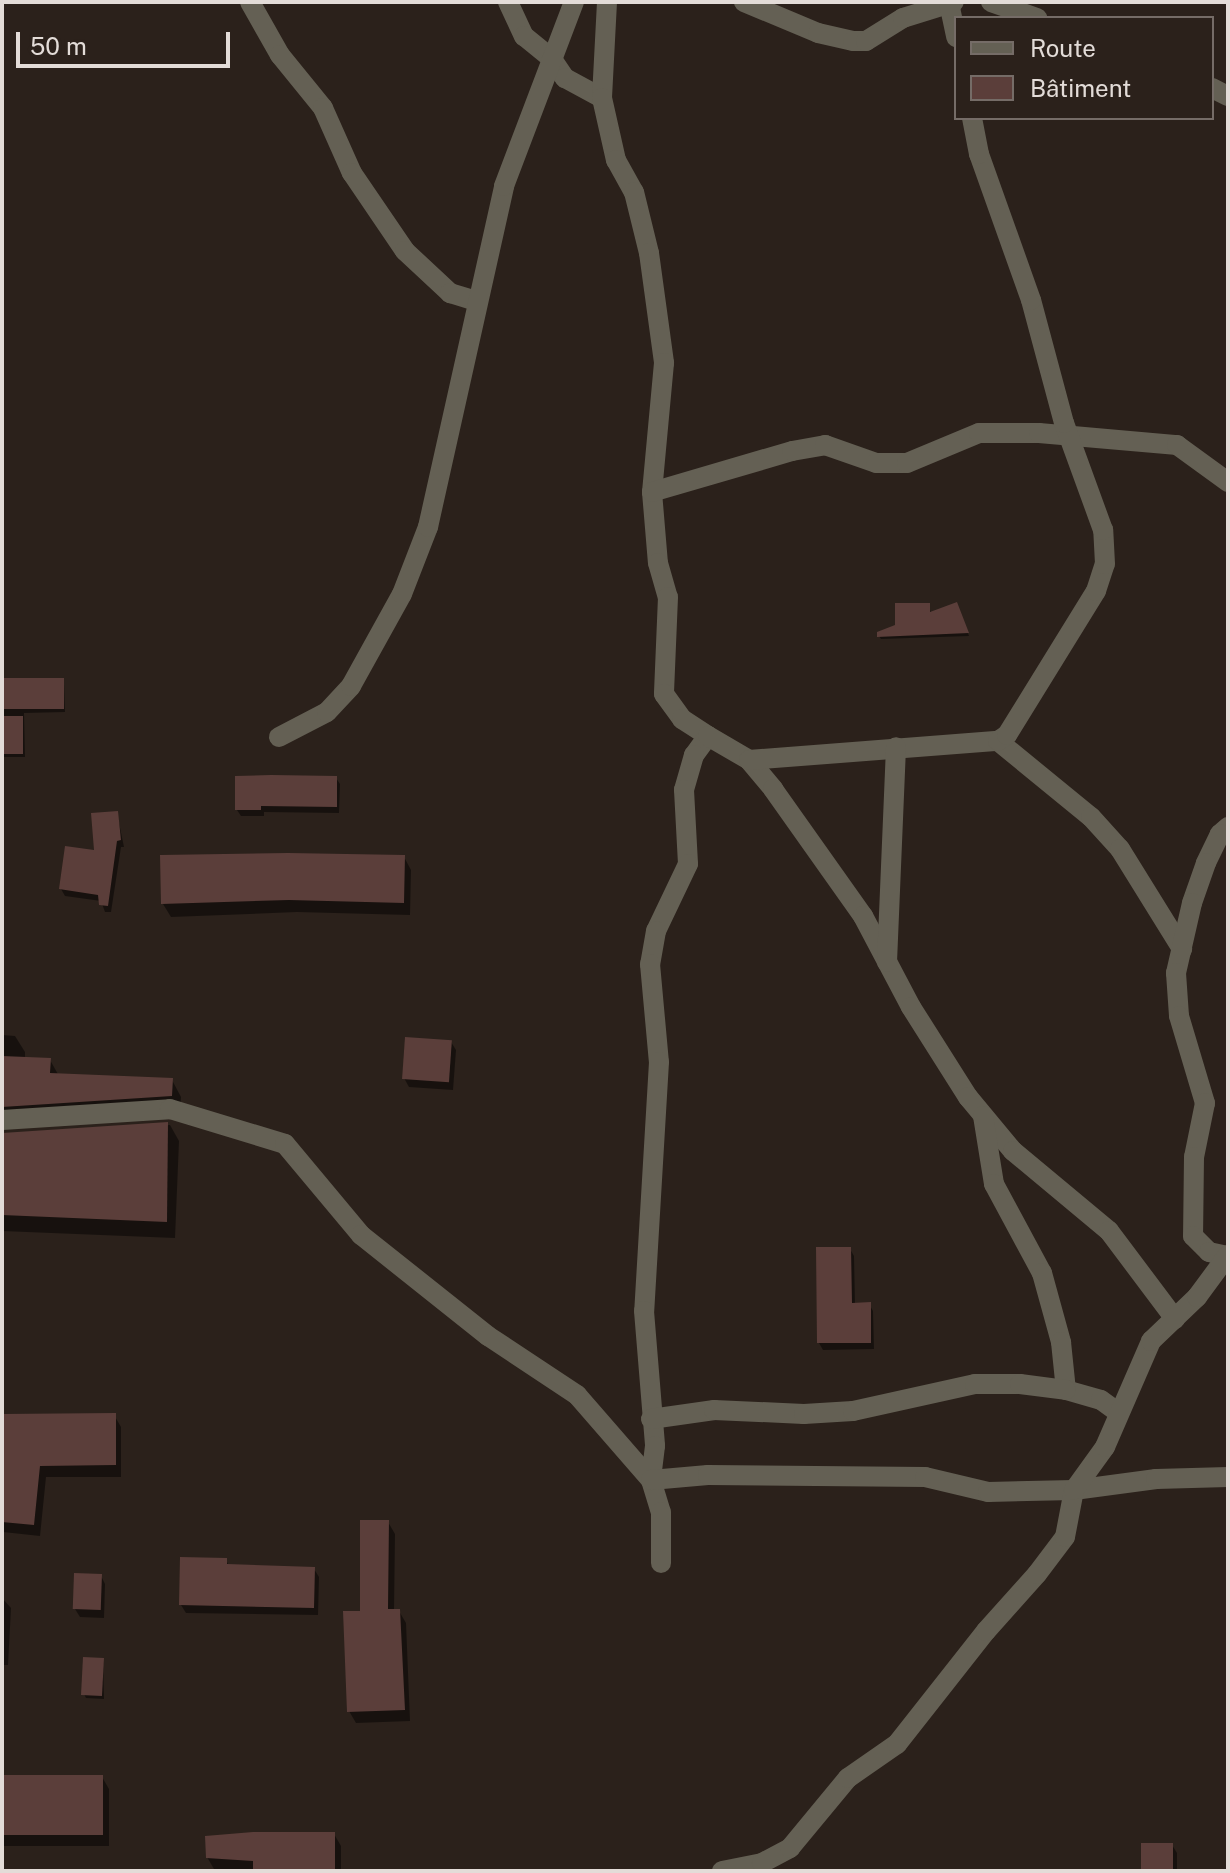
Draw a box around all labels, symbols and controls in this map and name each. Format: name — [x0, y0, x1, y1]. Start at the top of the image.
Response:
scale bar — [20, 16, 234, 66]
legend — [954, 16, 1214, 120]
text: 50 m — [30, 32, 87, 60]
text: Route — [1030, 34, 1096, 62]
text: Bâtiment — [1030, 74, 1131, 102]

